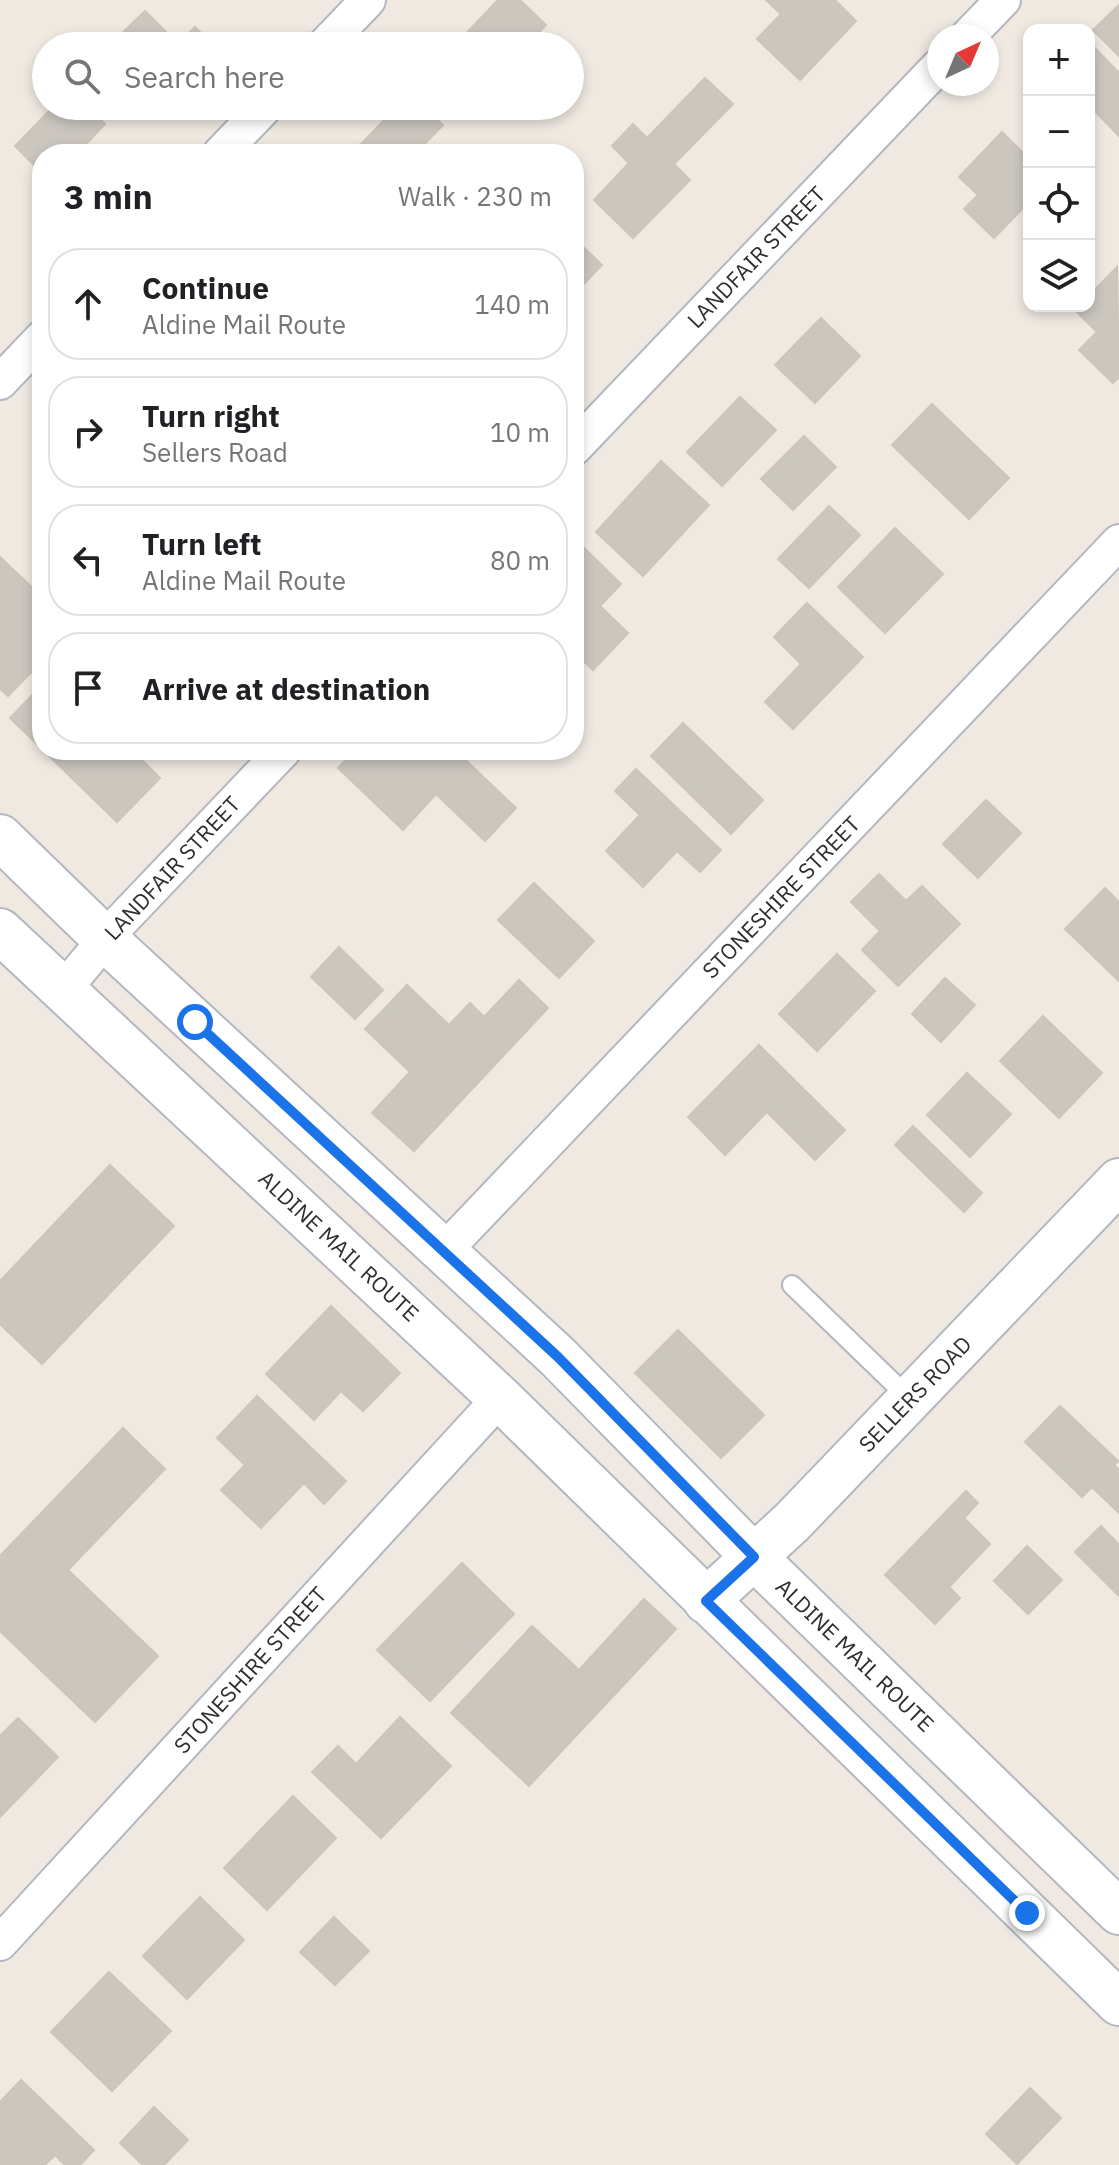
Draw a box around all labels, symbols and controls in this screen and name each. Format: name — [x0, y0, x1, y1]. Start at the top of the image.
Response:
north arrow — [927, 24, 999, 96]
map controls — [1023, 24, 1095, 312]
button: + — [1023, 24, 1095, 96]
search box — [32, 32, 584, 120]
icon: search — [60, 54, 104, 98]
text: Search here — [124, 57, 285, 96]
button: − — [1023, 96, 1095, 168]
button: locate — [1023, 168, 1095, 240]
text: 3 min — [64, 174, 153, 218]
text: Walk · 230 m — [398, 179, 552, 213]
street label: LANDFAIR STREET — [680, 179, 831, 334]
button: layers — [1023, 240, 1095, 312]
text: Continue — [142, 268, 269, 307]
icon: ahead — [66, 282, 110, 326]
text: 140 m — [474, 287, 550, 321]
text: Aldine Mail Route — [142, 307, 346, 341]
text: Turn right — [142, 396, 280, 435]
icon: right — [66, 410, 110, 454]
text: 10 m — [490, 415, 550, 449]
text: Sellers Road — [142, 435, 288, 469]
text: Turn left — [142, 524, 261, 563]
icon: left — [66, 538, 110, 582]
text: 80 m — [490, 543, 550, 577]
text: Aldine Mail Route — [142, 563, 346, 597]
icon: arrive — [66, 666, 110, 710]
text: Arrive at destination — [142, 669, 430, 708]
street label: LANDFAIR STREET — [97, 789, 246, 946]
street label: STONESHIRE STREET — [695, 809, 866, 984]
route start — [177, 1004, 213, 1040]
street label: ALDINE MAIL ROUTE — [253, 1164, 426, 1328]
street label: SELLERS ROAD — [852, 1329, 977, 1458]
street label: ALDINE MAIL ROUTE — [770, 1572, 941, 1738]
street label: STONESHIRE STREET — [167, 1580, 333, 1759]
route end — [1009, 1895, 1045, 1931]

